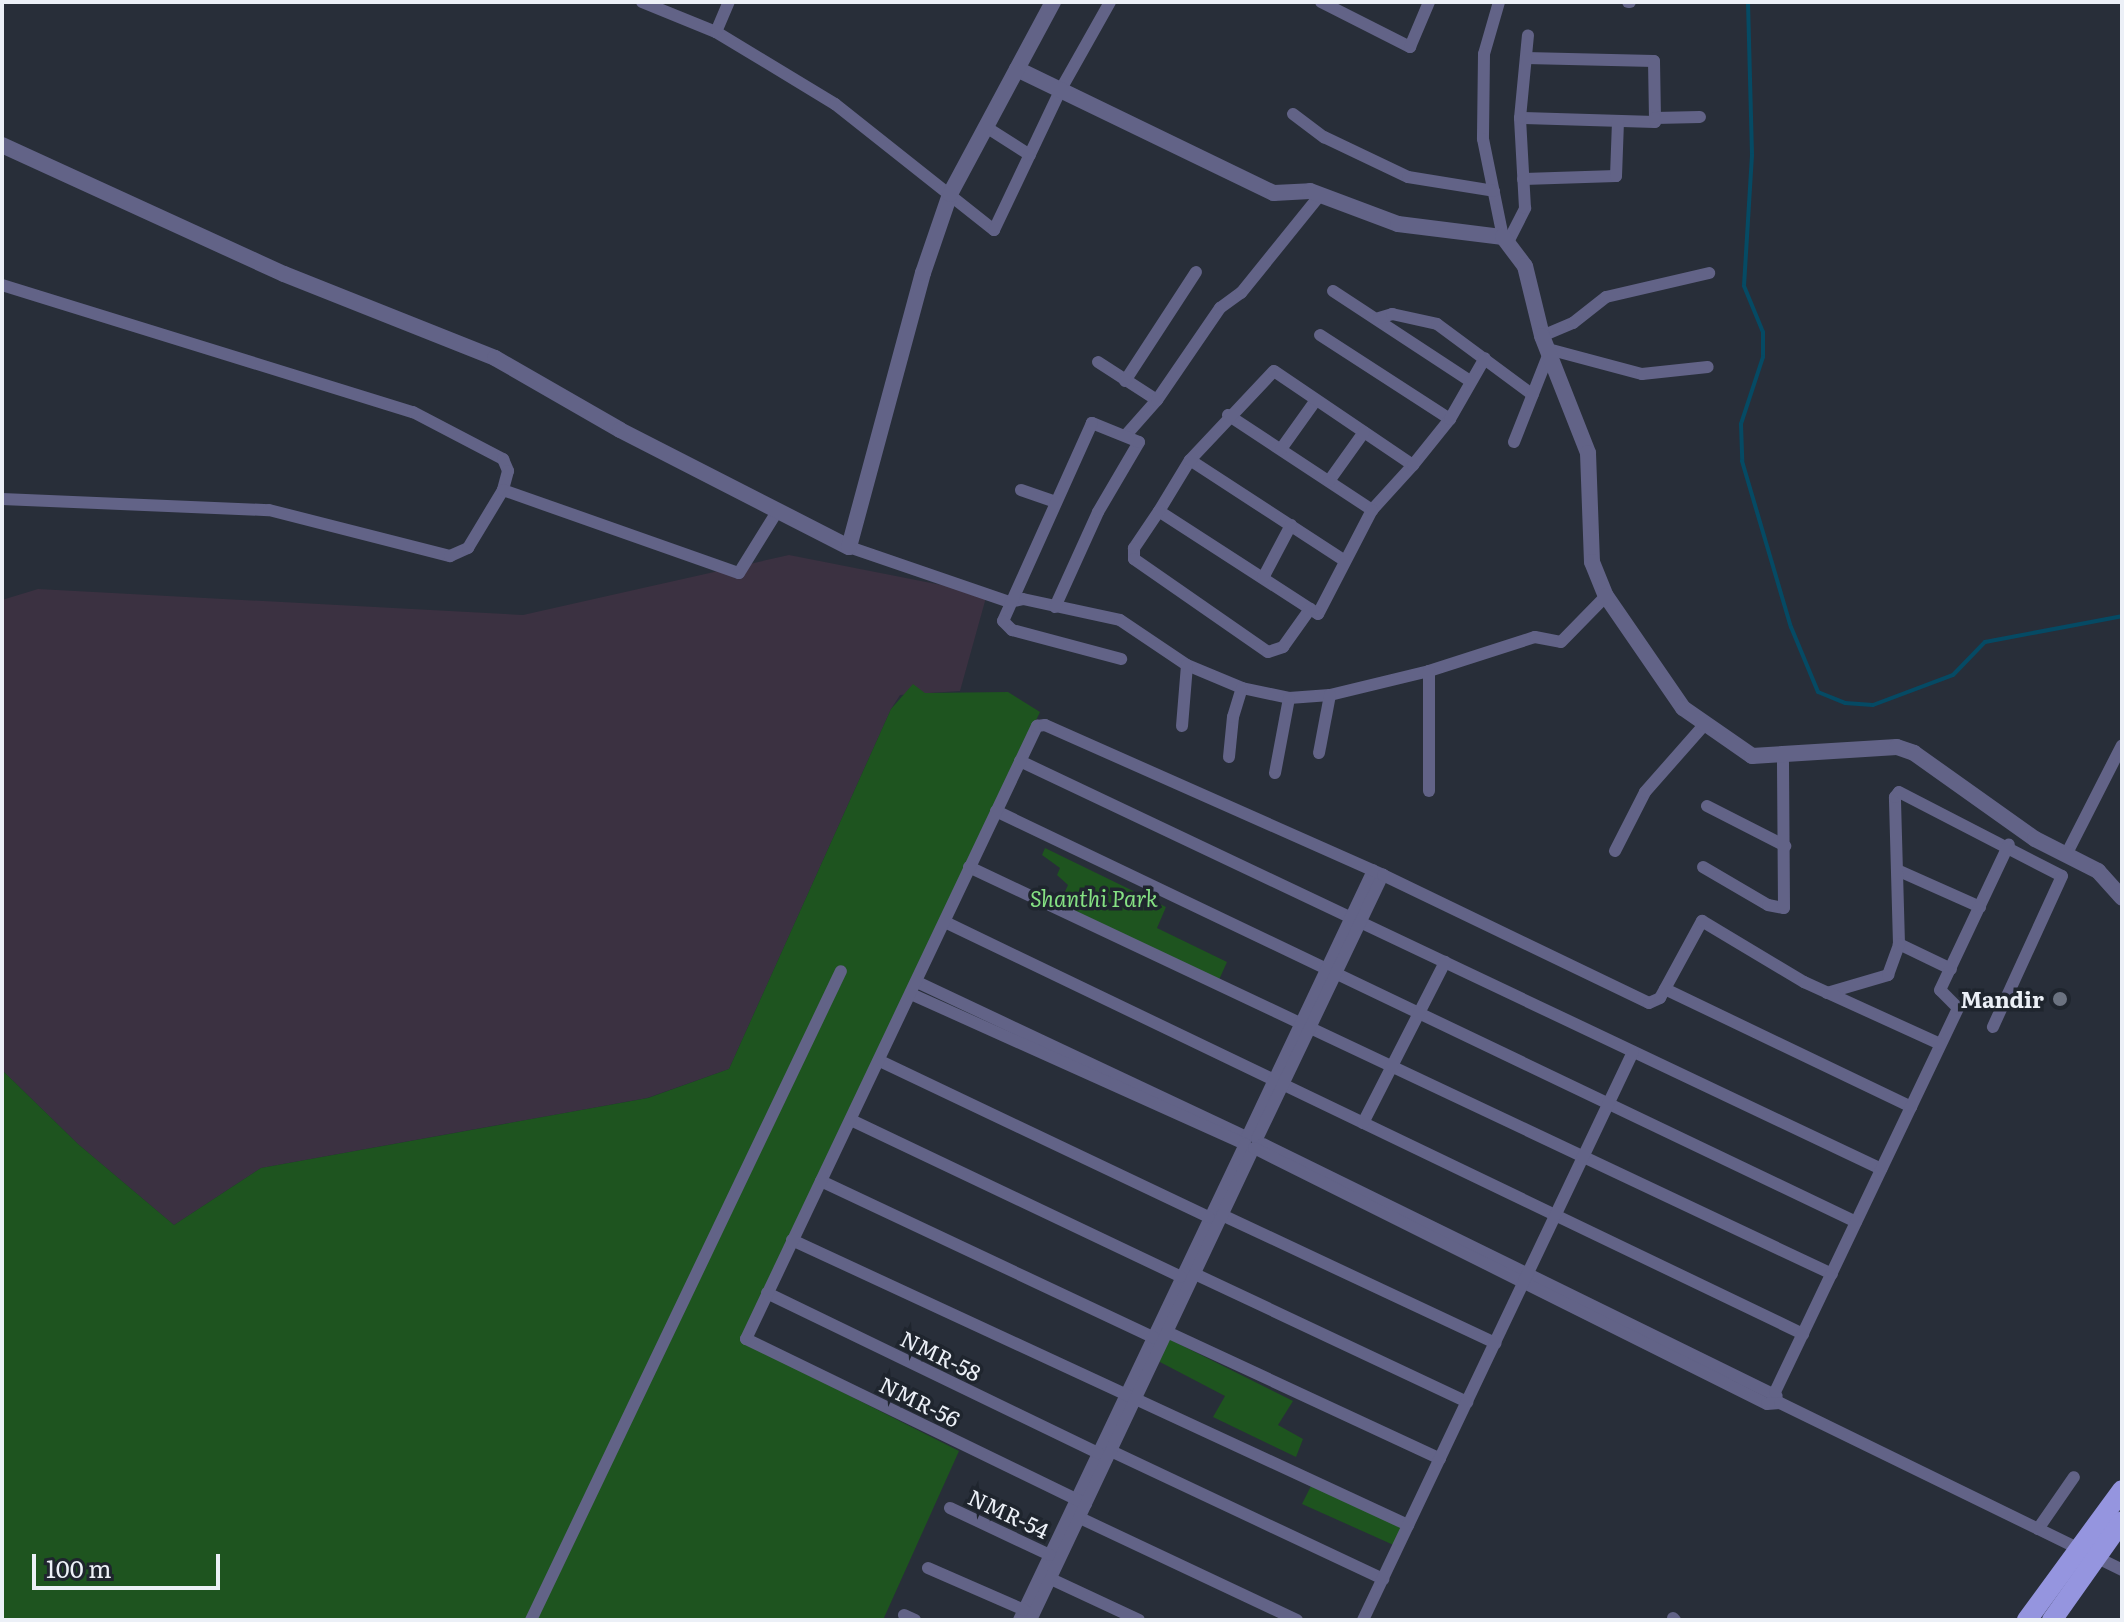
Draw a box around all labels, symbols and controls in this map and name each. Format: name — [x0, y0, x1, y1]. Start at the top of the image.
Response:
park label: Shanthi Park — [1030, 885, 1158, 911]
place label: Mandir — [1960, 986, 2044, 1012]
marker: Mandir — [2051, 990, 2069, 1008]
street label: NMR-58 — [897, 1324, 985, 1386]
street label: NMR-56 — [876, 1370, 964, 1432]
street label: NMR-54 — [964, 1483, 1054, 1543]
scale bar — [36, 1538, 224, 1588]
text: 100 m — [46, 1550, 112, 1585]

